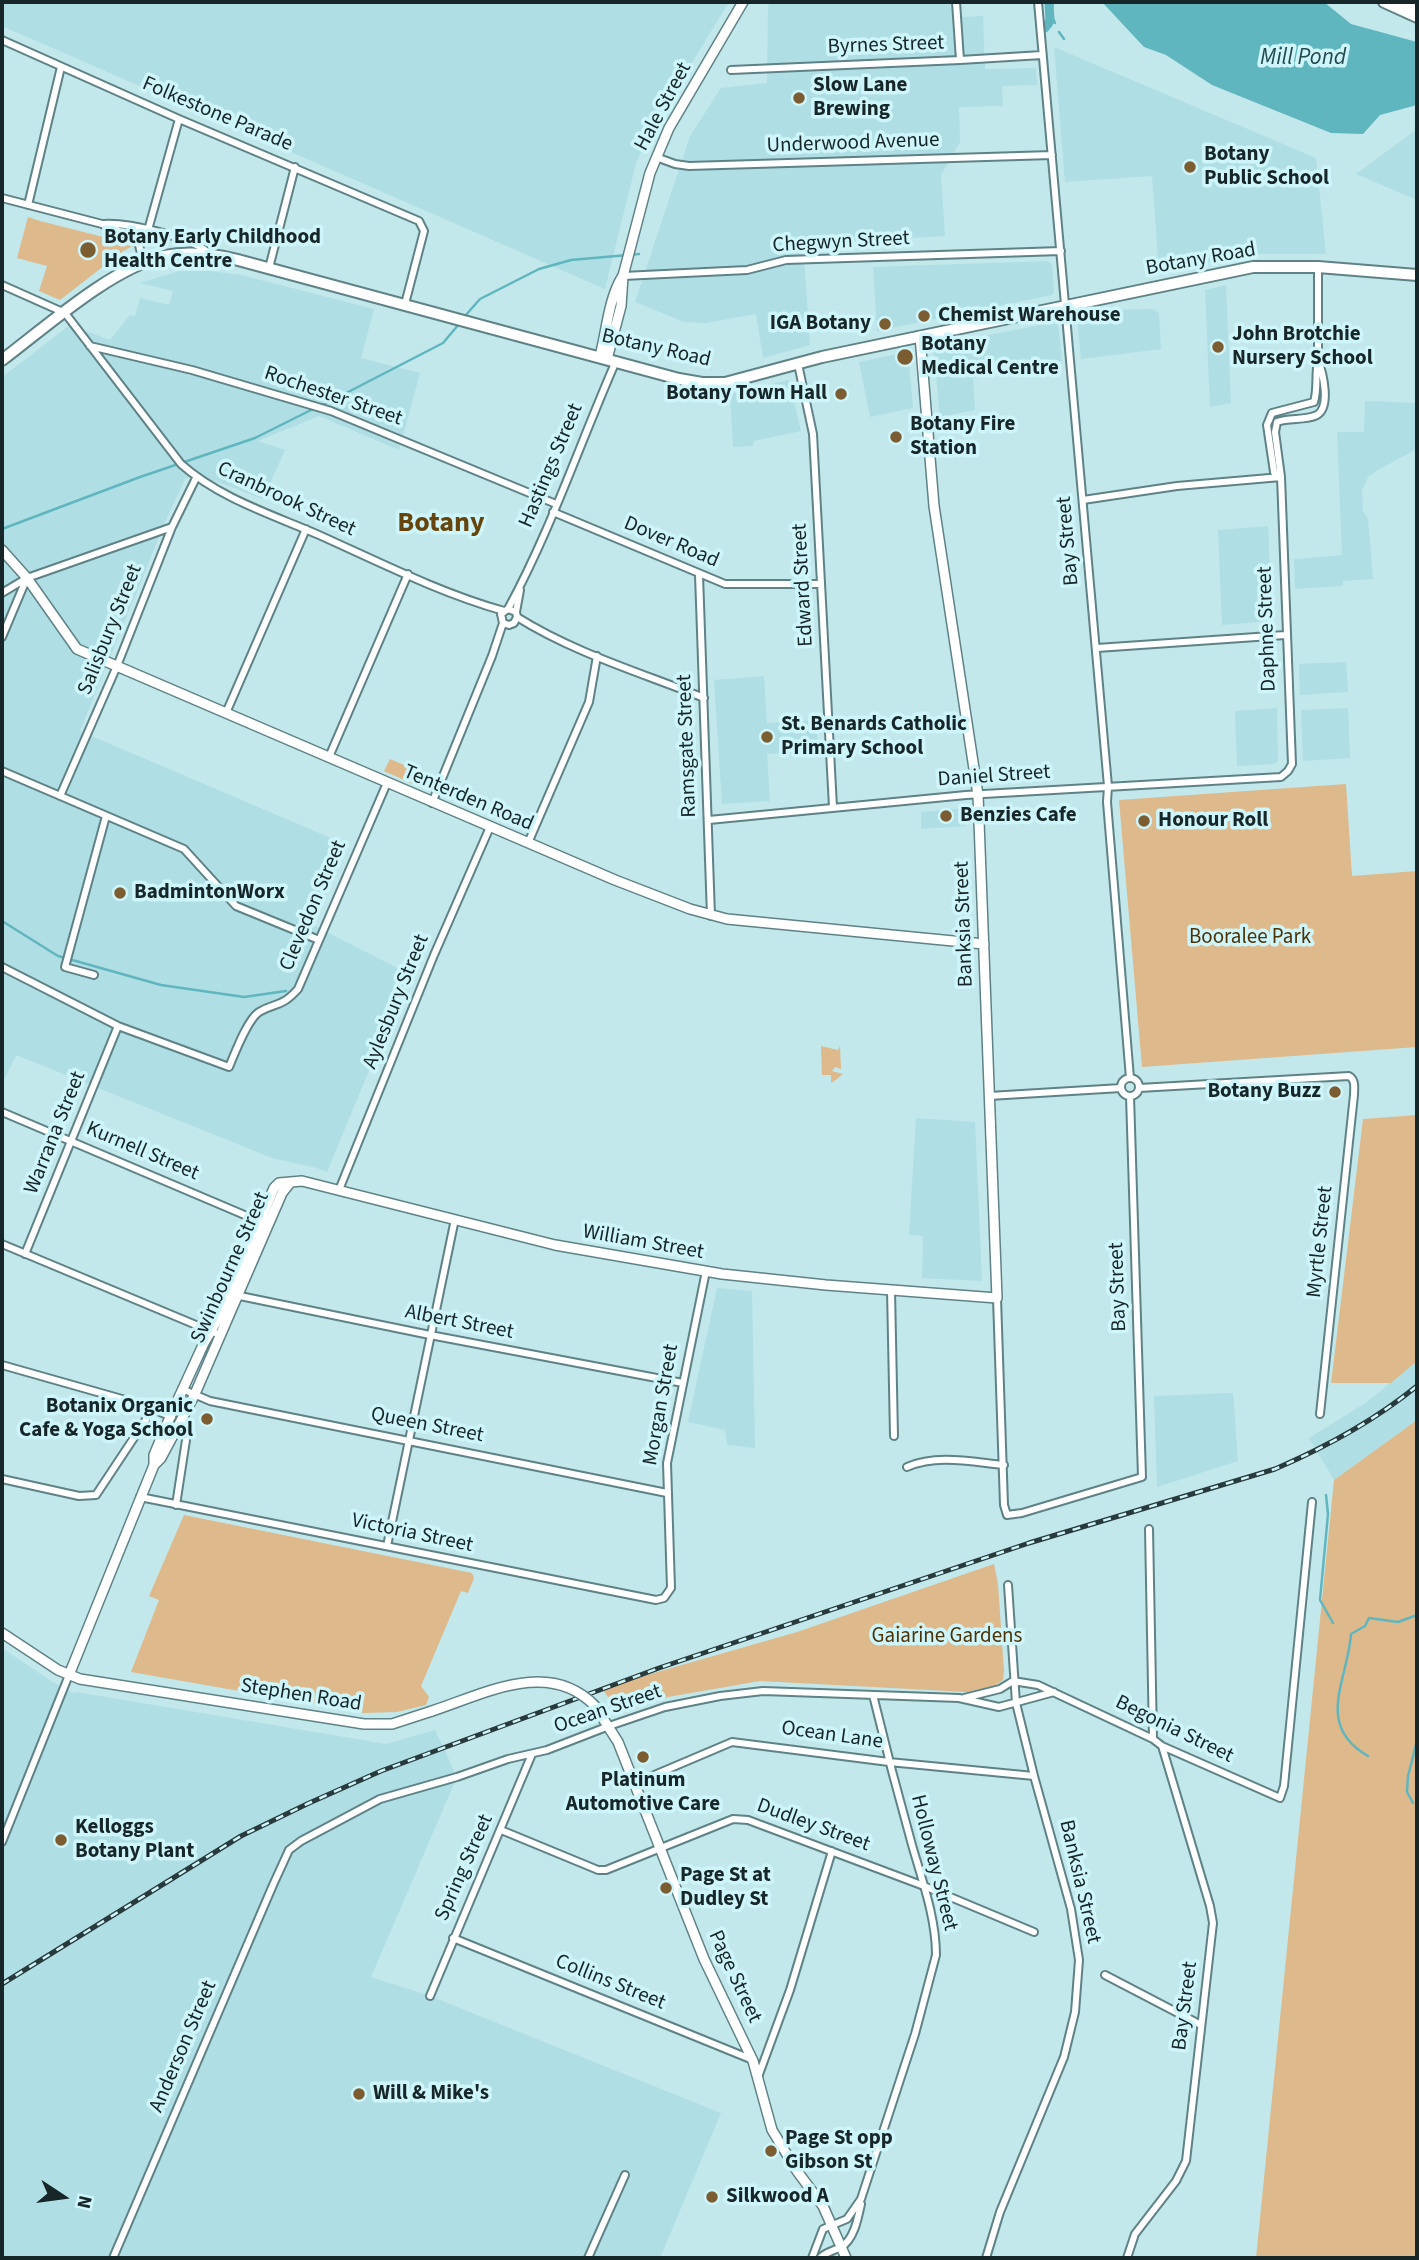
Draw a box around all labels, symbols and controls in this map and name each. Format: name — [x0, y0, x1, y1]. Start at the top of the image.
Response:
street label: Byrnes Street — [827, 31, 945, 61]
water label: Mill Pond — [1260, 45, 1346, 73]
street label: Hale Street — [630, 58, 698, 156]
street label: Folkestone Parade — [138, 72, 296, 158]
place label: Slow Lane Brewing — [813, 73, 907, 123]
marker: Slow Lane Brewing — [791, 90, 807, 106]
street label: Underwood Avenue — [766, 128, 940, 160]
place label: Botany Public School — [1204, 142, 1329, 192]
marker: Botany Public School — [1182, 159, 1198, 175]
place label: Botany Early Childhood Health Centre — [104, 225, 321, 275]
street label: Chegwyn Street — [772, 227, 910, 259]
street label: Botany Road — [1144, 238, 1258, 282]
marker: Botany Early Childhood Health Centre — [78, 240, 98, 260]
place label: Chemist Warehouse — [938, 303, 1121, 329]
marker: Chemist Warehouse — [916, 308, 932, 324]
place label: IGA Botany — [770, 311, 871, 337]
marker: IGA Botany — [877, 316, 893, 332]
place label: John Brotchie Nursery School — [1232, 322, 1373, 372]
street label: Botany Road — [599, 324, 713, 374]
place label: Botany Medical Centre — [921, 332, 1059, 382]
marker: John Brotchie Nursery School — [1210, 339, 1226, 355]
marker: Botany Medical Centre — [895, 347, 915, 367]
street label: Rochester Street — [261, 362, 405, 432]
place label: Botany Town Hall — [666, 381, 827, 407]
marker: Botany Town Hall — [833, 386, 849, 402]
street label: Hastings Street — [514, 400, 590, 532]
place label: Botany Fire Station — [910, 412, 1015, 462]
marker: Botany Fire Station — [888, 429, 904, 445]
street label: Cranbrook Street — [213, 457, 359, 543]
street label: Bay Street — [1053, 495, 1085, 587]
district label: Botany — [397, 508, 485, 542]
street label: Dover Road — [620, 512, 722, 574]
street label: Edward Street — [788, 523, 820, 647]
street label: Salisbury Street — [73, 561, 149, 699]
street label: Daphne Street — [1253, 566, 1283, 692]
street label: Ramsgate Street — [673, 674, 703, 818]
place label: St. Benards Catholic Primary School — [781, 712, 967, 762]
marker: St. Benards Catholic Primary School — [759, 729, 775, 745]
street label: Tenterden Road — [399, 760, 537, 838]
street label: Daniel Street — [937, 760, 1051, 794]
place label: Benzies Cafe — [960, 803, 1077, 829]
marker: Benzies Cafe — [938, 808, 954, 824]
place label: Honour Roll — [1158, 808, 1268, 834]
marker: Honour Roll — [1136, 813, 1152, 829]
street label: Clevedon Street — [275, 837, 353, 975]
street label: Banksia Street — [950, 861, 980, 987]
place label: BadmintonWorx — [134, 880, 285, 906]
marker: BadmintonWorx — [112, 885, 128, 901]
park label: Booralee Park — [1189, 925, 1311, 951]
street label: Aylesbury Street — [359, 931, 435, 1073]
street label: Warrana Street — [20, 1068, 92, 1198]
place label: Botany Buzz — [1207, 1079, 1321, 1105]
marker: Botany Buzz — [1327, 1084, 1343, 1100]
street label: Kurnell Street — [82, 1117, 202, 1187]
street label: Myrtle Street — [1303, 1185, 1339, 1299]
street label: Swinbourne Street — [186, 1188, 276, 1348]
street label: William Street — [581, 1220, 705, 1266]
street label: Bay Street — [1105, 1242, 1133, 1332]
street label: Albert Street — [403, 1300, 515, 1346]
street label: Morgan Street — [639, 1342, 685, 1468]
place label: Botanix Organic Cafe & Yoga School — [19, 1394, 193, 1444]
street label: Queen Street — [368, 1403, 486, 1449]
marker: Botanix Organic Cafe & Yoga School — [199, 1411, 215, 1427]
street label: Victoria Street — [349, 1509, 475, 1559]
park label: Gaiarine Gardens — [872, 1624, 1022, 1650]
street label: Stephen Road — [239, 1674, 363, 1718]
street label: Ocean Street — [551, 1680, 665, 1740]
street label: Begonia Street — [1111, 1691, 1237, 1769]
street label: Ocean Lane — [780, 1716, 884, 1756]
marker: Platinum Automotive Care — [635, 1749, 651, 1765]
place label: Platinum Automotive Care — [566, 1768, 720, 1818]
street label: Holloway Street — [904, 1792, 962, 1934]
street label: Dudley Street — [753, 1794, 873, 1858]
street label: Spring Street — [430, 1811, 500, 1925]
place label: Kelloggs Botany Plant — [75, 1815, 194, 1865]
street label: Banksia Street — [1053, 1818, 1105, 1946]
marker: Kelloggs Botany Plant — [53, 1832, 69, 1848]
place label: Page St at Dudley St — [680, 1863, 771, 1913]
marker: Page St at Dudley St — [658, 1880, 674, 1896]
street label: Page Street — [702, 1927, 766, 2027]
street label: Collins Street — [551, 1950, 669, 2016]
street label: Bay Street — [1168, 1960, 1204, 2052]
street label: Anderson Street — [145, 1977, 223, 2117]
place label: Will & Mike's — [373, 2081, 489, 2107]
marker: Will & Mike's — [351, 2086, 367, 2102]
place label: Page St opp Gibson St — [785, 2126, 893, 2176]
marker: Page St opp Gibson St — [763, 2143, 779, 2159]
north arrow — [28, 2162, 98, 2232]
place label: Silkwood A — [726, 2184, 829, 2210]
marker: Silkwood A — [704, 2189, 720, 2205]
text: N — [69, 2193, 99, 2211]

